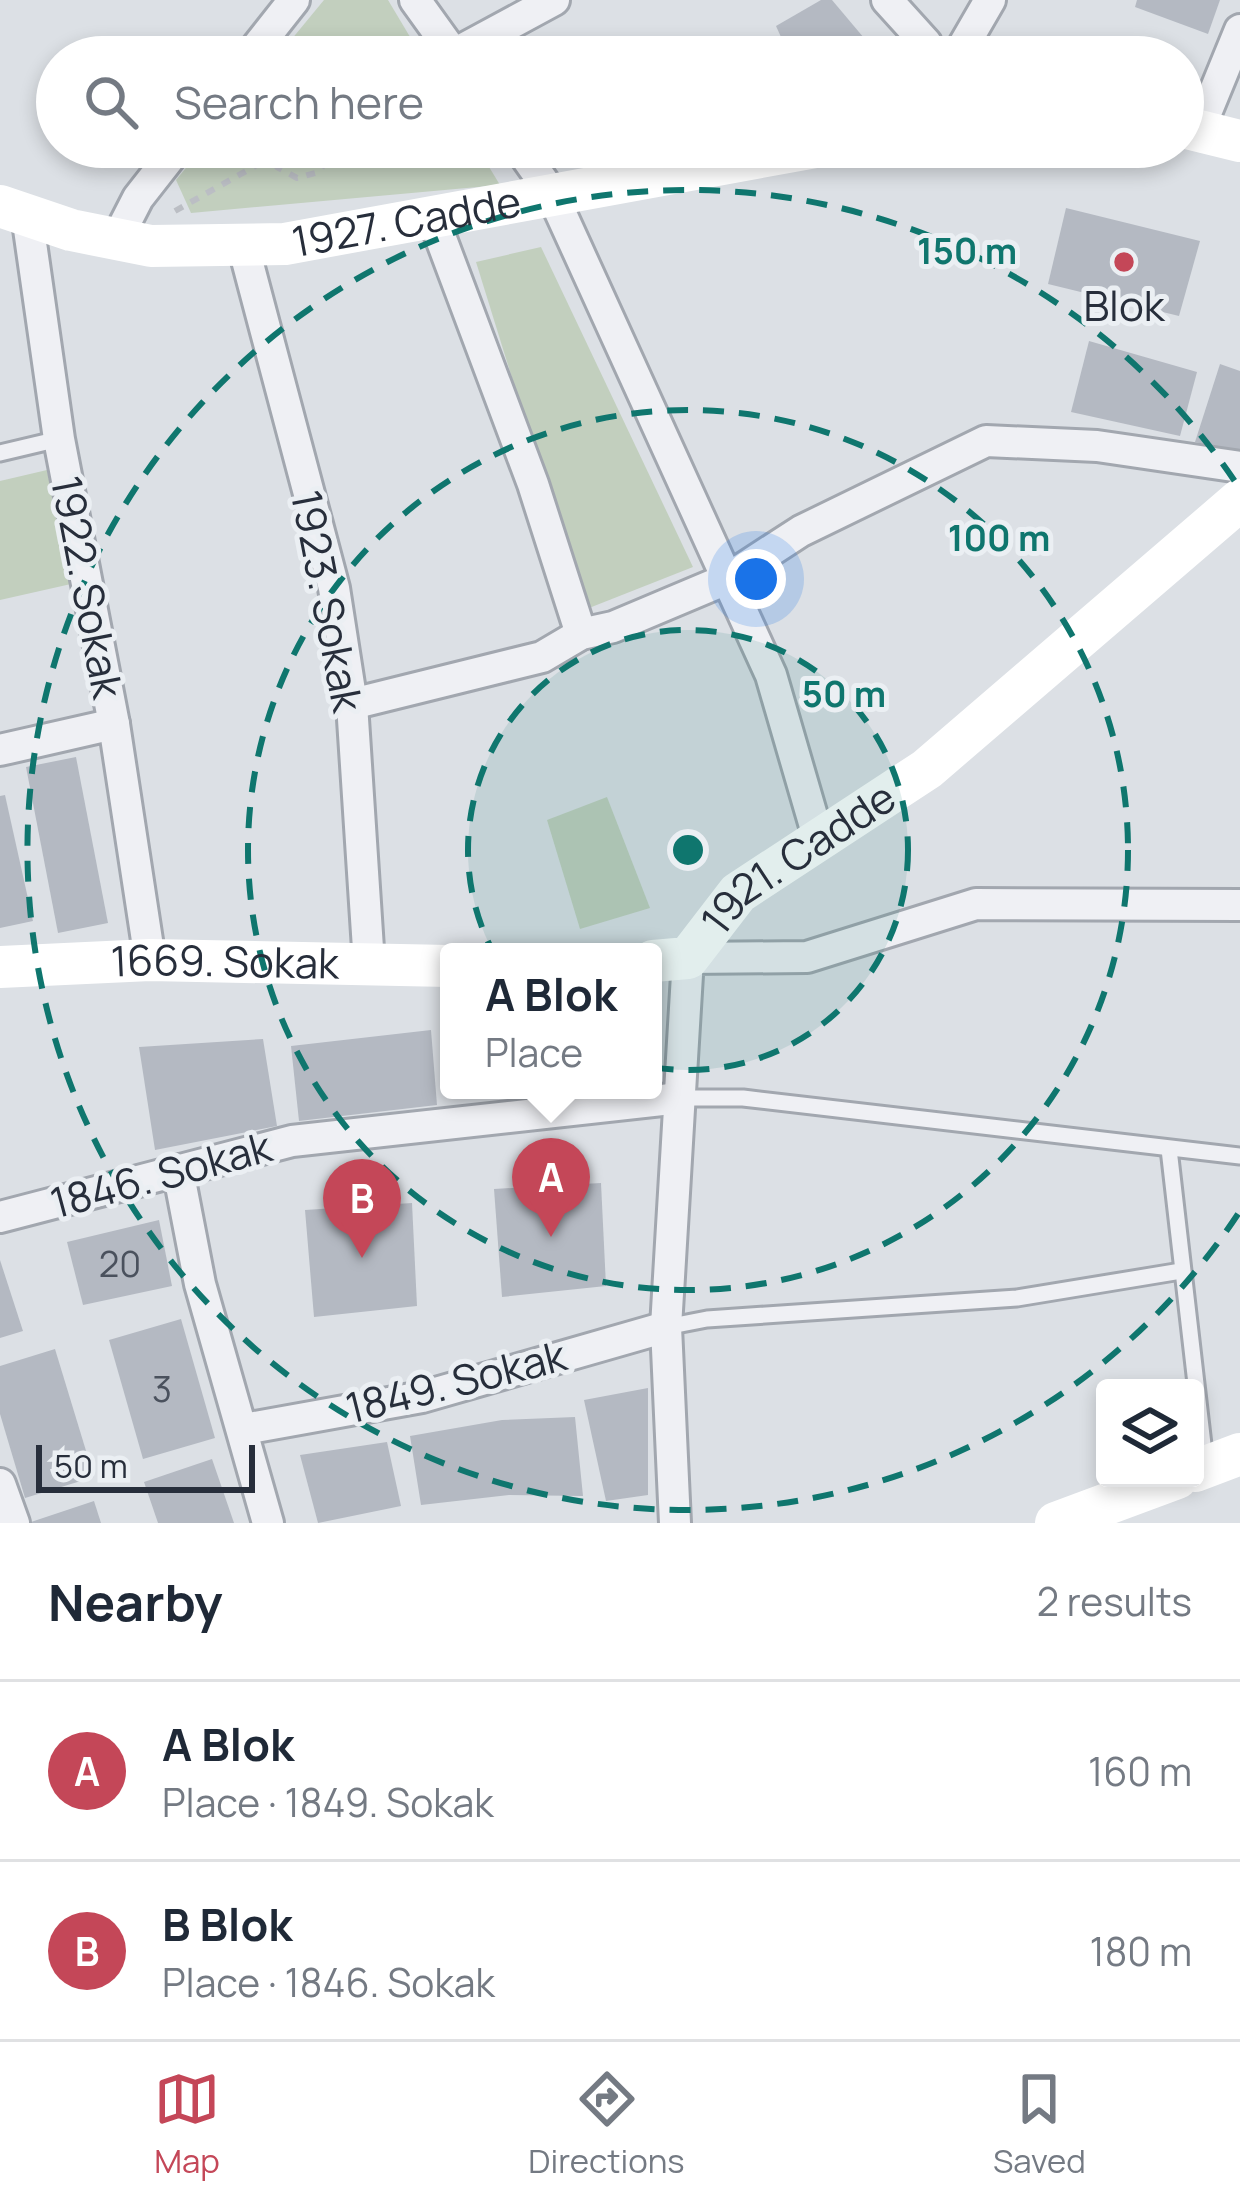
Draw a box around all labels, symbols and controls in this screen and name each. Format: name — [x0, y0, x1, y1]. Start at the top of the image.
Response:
search box — [36, 36, 1204, 168]
icon: search — [78, 69, 144, 135]
text: Search here — [174, 71, 424, 133]
street label: 1927. Cadde — [287, 171, 525, 270]
text: 150 m — [917, 226, 1017, 275]
marker: Blok — [1111, 249, 1137, 275]
place label: Blok — [1083, 276, 1166, 334]
street label: 1922. Sokak — [38, 471, 138, 704]
street label: 1923. Sokak — [278, 485, 378, 718]
text: 100 m — [948, 513, 1050, 562]
your location — [726, 549, 786, 609]
text: 50 m — [802, 669, 886, 718]
street label: 1921. Cadde — [687, 768, 906, 946]
centre of rings — [667, 829, 709, 871]
street label: 1669. Sokak — [109, 930, 341, 992]
popup — [440, 943, 662, 1099]
text: A Blok — [485, 963, 617, 1025]
text: Place — [485, 1025, 583, 1079]
street label: 1846. Sokak — [44, 1116, 279, 1231]
pin: A — [512, 1138, 590, 1237]
pin: B — [323, 1159, 401, 1258]
house number: 20 — [99, 1239, 141, 1288]
street label: 1849. Sokak — [340, 1325, 573, 1436]
house number: 3 — [152, 1364, 172, 1413]
map controls — [1096, 1379, 1204, 1487]
button: layers — [1096, 1379, 1204, 1487]
scale bar — [36, 1439, 255, 1492]
text: 50 m — [54, 1443, 128, 1488]
text: Nearby — [48, 1567, 223, 1636]
text: 2 results — [1037, 1574, 1192, 1628]
text: A Blok — [162, 1713, 294, 1775]
text: A — [74, 1744, 100, 1798]
text: 160 m — [1088, 1744, 1192, 1798]
text: Place · 1849. Sokak — [162, 1775, 494, 1829]
text: B Blok — [162, 1893, 292, 1955]
text: B — [75, 1924, 99, 1978]
text: 180 m — [1089, 1924, 1192, 1978]
text: Place · 1846. Sokak — [162, 1955, 495, 2009]
tab: Map — [154, 2066, 220, 2183]
tab: Directions — [528, 2066, 685, 2183]
tab: Saved — [993, 2066, 1086, 2183]

